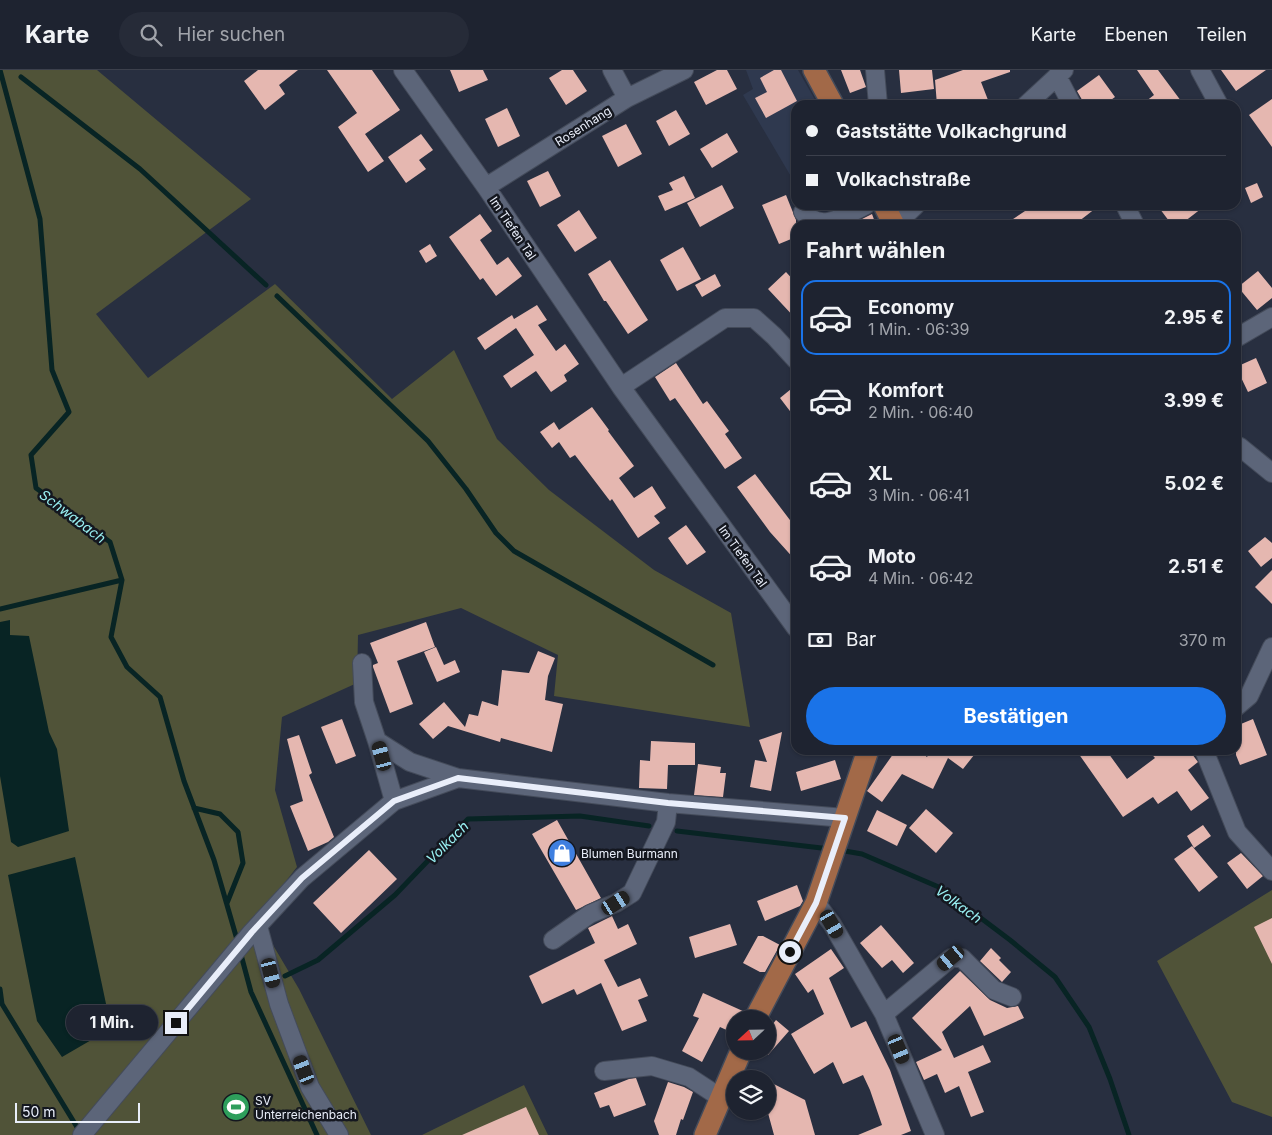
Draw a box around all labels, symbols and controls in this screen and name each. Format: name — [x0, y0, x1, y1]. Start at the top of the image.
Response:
search box — [119, 12, 469, 57]
text: Karte — [25, 20, 89, 49]
icon: search — [137, 21, 165, 49]
text: Hier suchen — [177, 23, 285, 46]
text: Karte — [1031, 24, 1076, 45]
text: Ebenen — [1104, 24, 1168, 45]
text: Teilen — [1196, 24, 1247, 45]
street label: Rosenhang — [552, 103, 614, 149]
text: Gaststätte Volkachgrund — [836, 120, 1067, 143]
text: Volkachstraße — [836, 168, 971, 191]
street label: Im Tiefen Tal — [486, 194, 540, 262]
text: Fahrt wählen — [806, 237, 946, 263]
icon: car — [808, 295, 853, 340]
text: Economy — [868, 296, 954, 319]
text: 2.95 € — [1164, 306, 1224, 329]
text: 1 Min. · 06:39 — [868, 319, 969, 339]
icon: car — [808, 378, 853, 423]
text: Komfort — [868, 379, 944, 402]
text: 3.99 € — [1164, 389, 1224, 412]
text: 2 Min. · 06:40 — [868, 402, 973, 422]
icon: car — [808, 461, 853, 506]
text: XL — [868, 462, 893, 485]
text: 5.02 € — [1164, 472, 1224, 495]
text: 3 Min. · 06:41 — [868, 485, 970, 505]
water label: Schwabach — [37, 486, 109, 546]
street label: Im Tiefen Tal — [716, 522, 770, 590]
icon: car — [808, 544, 853, 589]
text: Moto — [868, 545, 916, 568]
text: 2.51 € — [1168, 555, 1224, 578]
text: 4 Min. · 06:42 — [868, 568, 974, 588]
icon: cash — [806, 626, 834, 654]
text: Bar — [846, 628, 876, 651]
text: 370 m — [1179, 630, 1226, 650]
button: Bestätigen — [806, 687, 1226, 745]
car — [370, 740, 393, 772]
water label: Volkach — [422, 817, 472, 867]
shop icon: Blumen Burmann — [547, 838, 577, 868]
place label: Blumen Burmann — [581, 846, 678, 861]
water label: Volkach — [933, 882, 985, 926]
car — [599, 889, 632, 917]
car — [818, 907, 845, 941]
route start — [779, 941, 801, 963]
car — [934, 943, 967, 973]
car — [260, 957, 281, 989]
callout: 1 Min. — [66, 1006, 158, 1040]
north arrow — [726, 1010, 776, 1060]
map controls — [726, 1010, 776, 1120]
text: 1 Min. — [89, 1012, 135, 1032]
route end — [165, 1012, 187, 1034]
car — [886, 1032, 911, 1066]
car — [291, 1053, 316, 1087]
button: layers — [726, 1070, 776, 1120]
sports icon: SV Unterreichenbach — [221, 1092, 251, 1122]
place label: SV Unterreichenbach — [255, 1093, 357, 1122]
scale bar — [15, 1100, 140, 1123]
text: 50 m — [22, 1103, 56, 1120]

